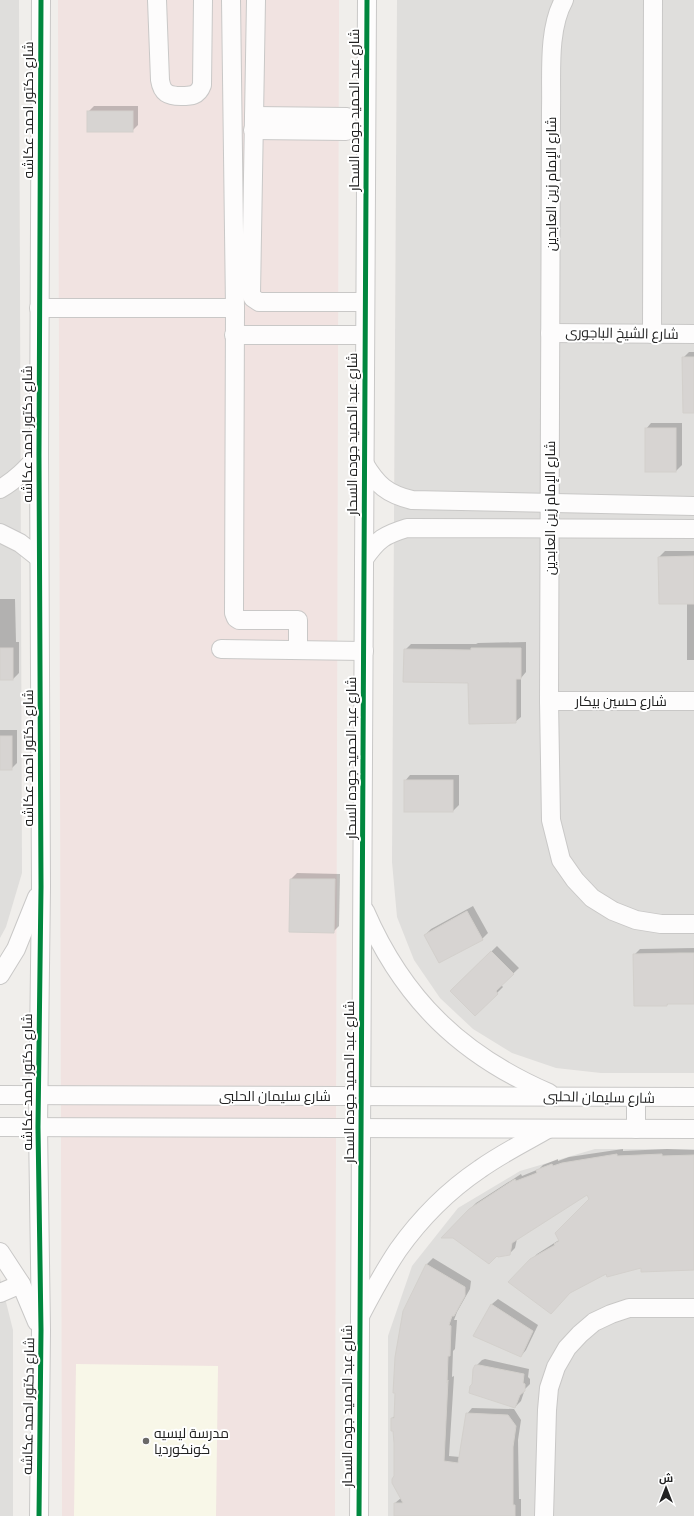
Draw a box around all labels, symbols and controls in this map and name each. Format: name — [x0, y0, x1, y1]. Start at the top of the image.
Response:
street label: شارع عبد الحميد جوده السحار — [345, 29, 363, 192]
street label: شارع دكتور احمد عكاشه — [19, 41, 37, 179]
street label: شارع الإمام زين العابدين — [542, 117, 561, 251]
street label: شارع الشيخ الباجورى — [565, 323, 679, 343]
street label: شارع عبد الحميد جوده السحار — [343, 353, 361, 516]
street label: شارع دكتور احمد عكاشه — [18, 365, 36, 503]
street label: شارع الإمام زين العابدين — [541, 441, 560, 575]
street label: شارع عبد الحميد جوده السحار — [342, 677, 360, 840]
street label: شارع دكتور احمد عكاشه — [19, 689, 37, 827]
street label: شارع حسين بيكار — [574, 692, 667, 710]
street label: شارع عبد الحميد جوده السحار — [340, 1001, 358, 1164]
street label: شارع دكتور احمد عكاشه — [18, 1013, 36, 1151]
street label: شارع سليمان الحلبى — [219, 1087, 331, 1105]
street label: شارع سليمان الحلبى — [543, 1087, 655, 1107]
street label: شارع عبد الحميد جوده السحار — [338, 1325, 356, 1488]
street label: شارع دكتور احمد عكاشه — [18, 1337, 38, 1475]
place label: مدرسة ليسيه كونكورديا — [154, 1424, 229, 1458]
marker: مدرسة ليسيه كونكورديا — [141, 1436, 151, 1446]
north arrow — [646, 1468, 686, 1508]
text: ش — [659, 1471, 673, 1485]

